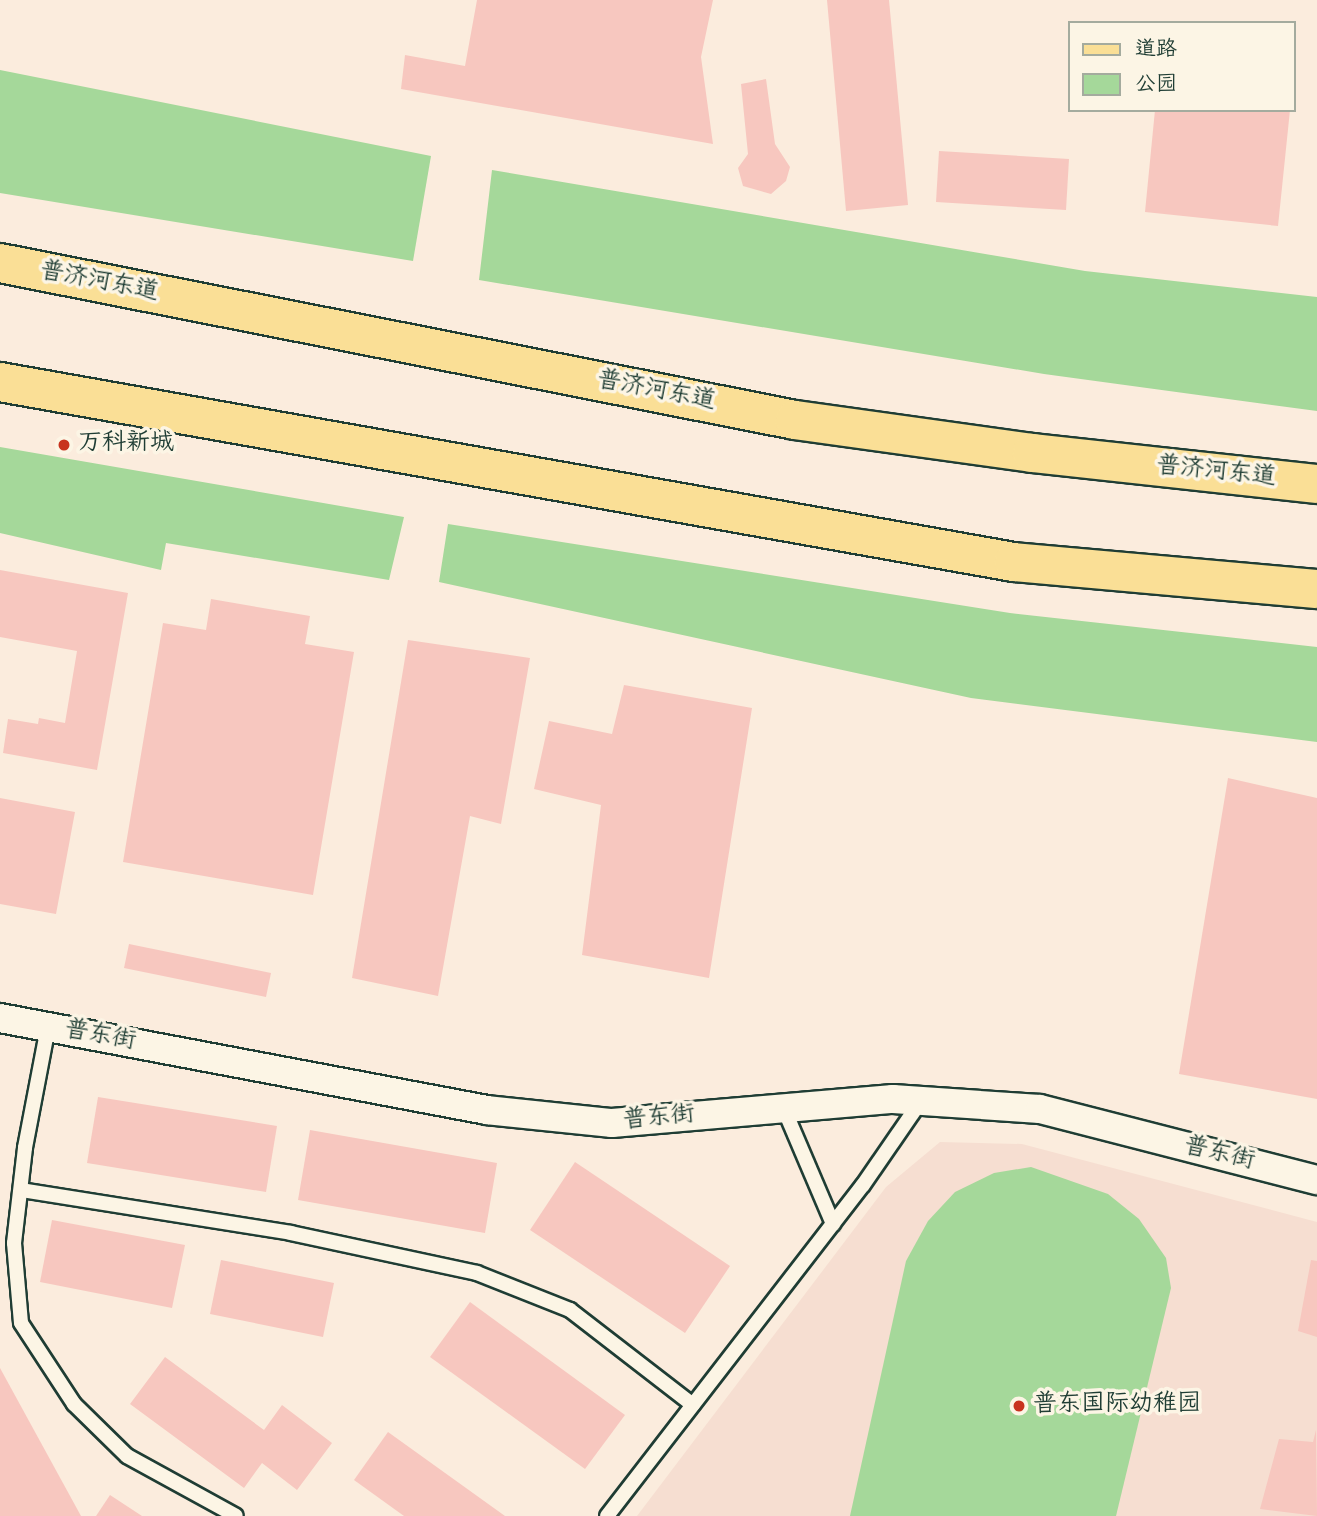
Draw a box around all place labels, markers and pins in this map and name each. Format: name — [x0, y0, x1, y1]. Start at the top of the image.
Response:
place label: 万科新城 — [78, 431, 174, 459]
marker: 万科新城 — [56, 437, 72, 453]
place label: 普东国际幼稚园 — [1033, 1392, 1201, 1420]
marker: 普东国际幼稚园 — [1011, 1398, 1027, 1414]

